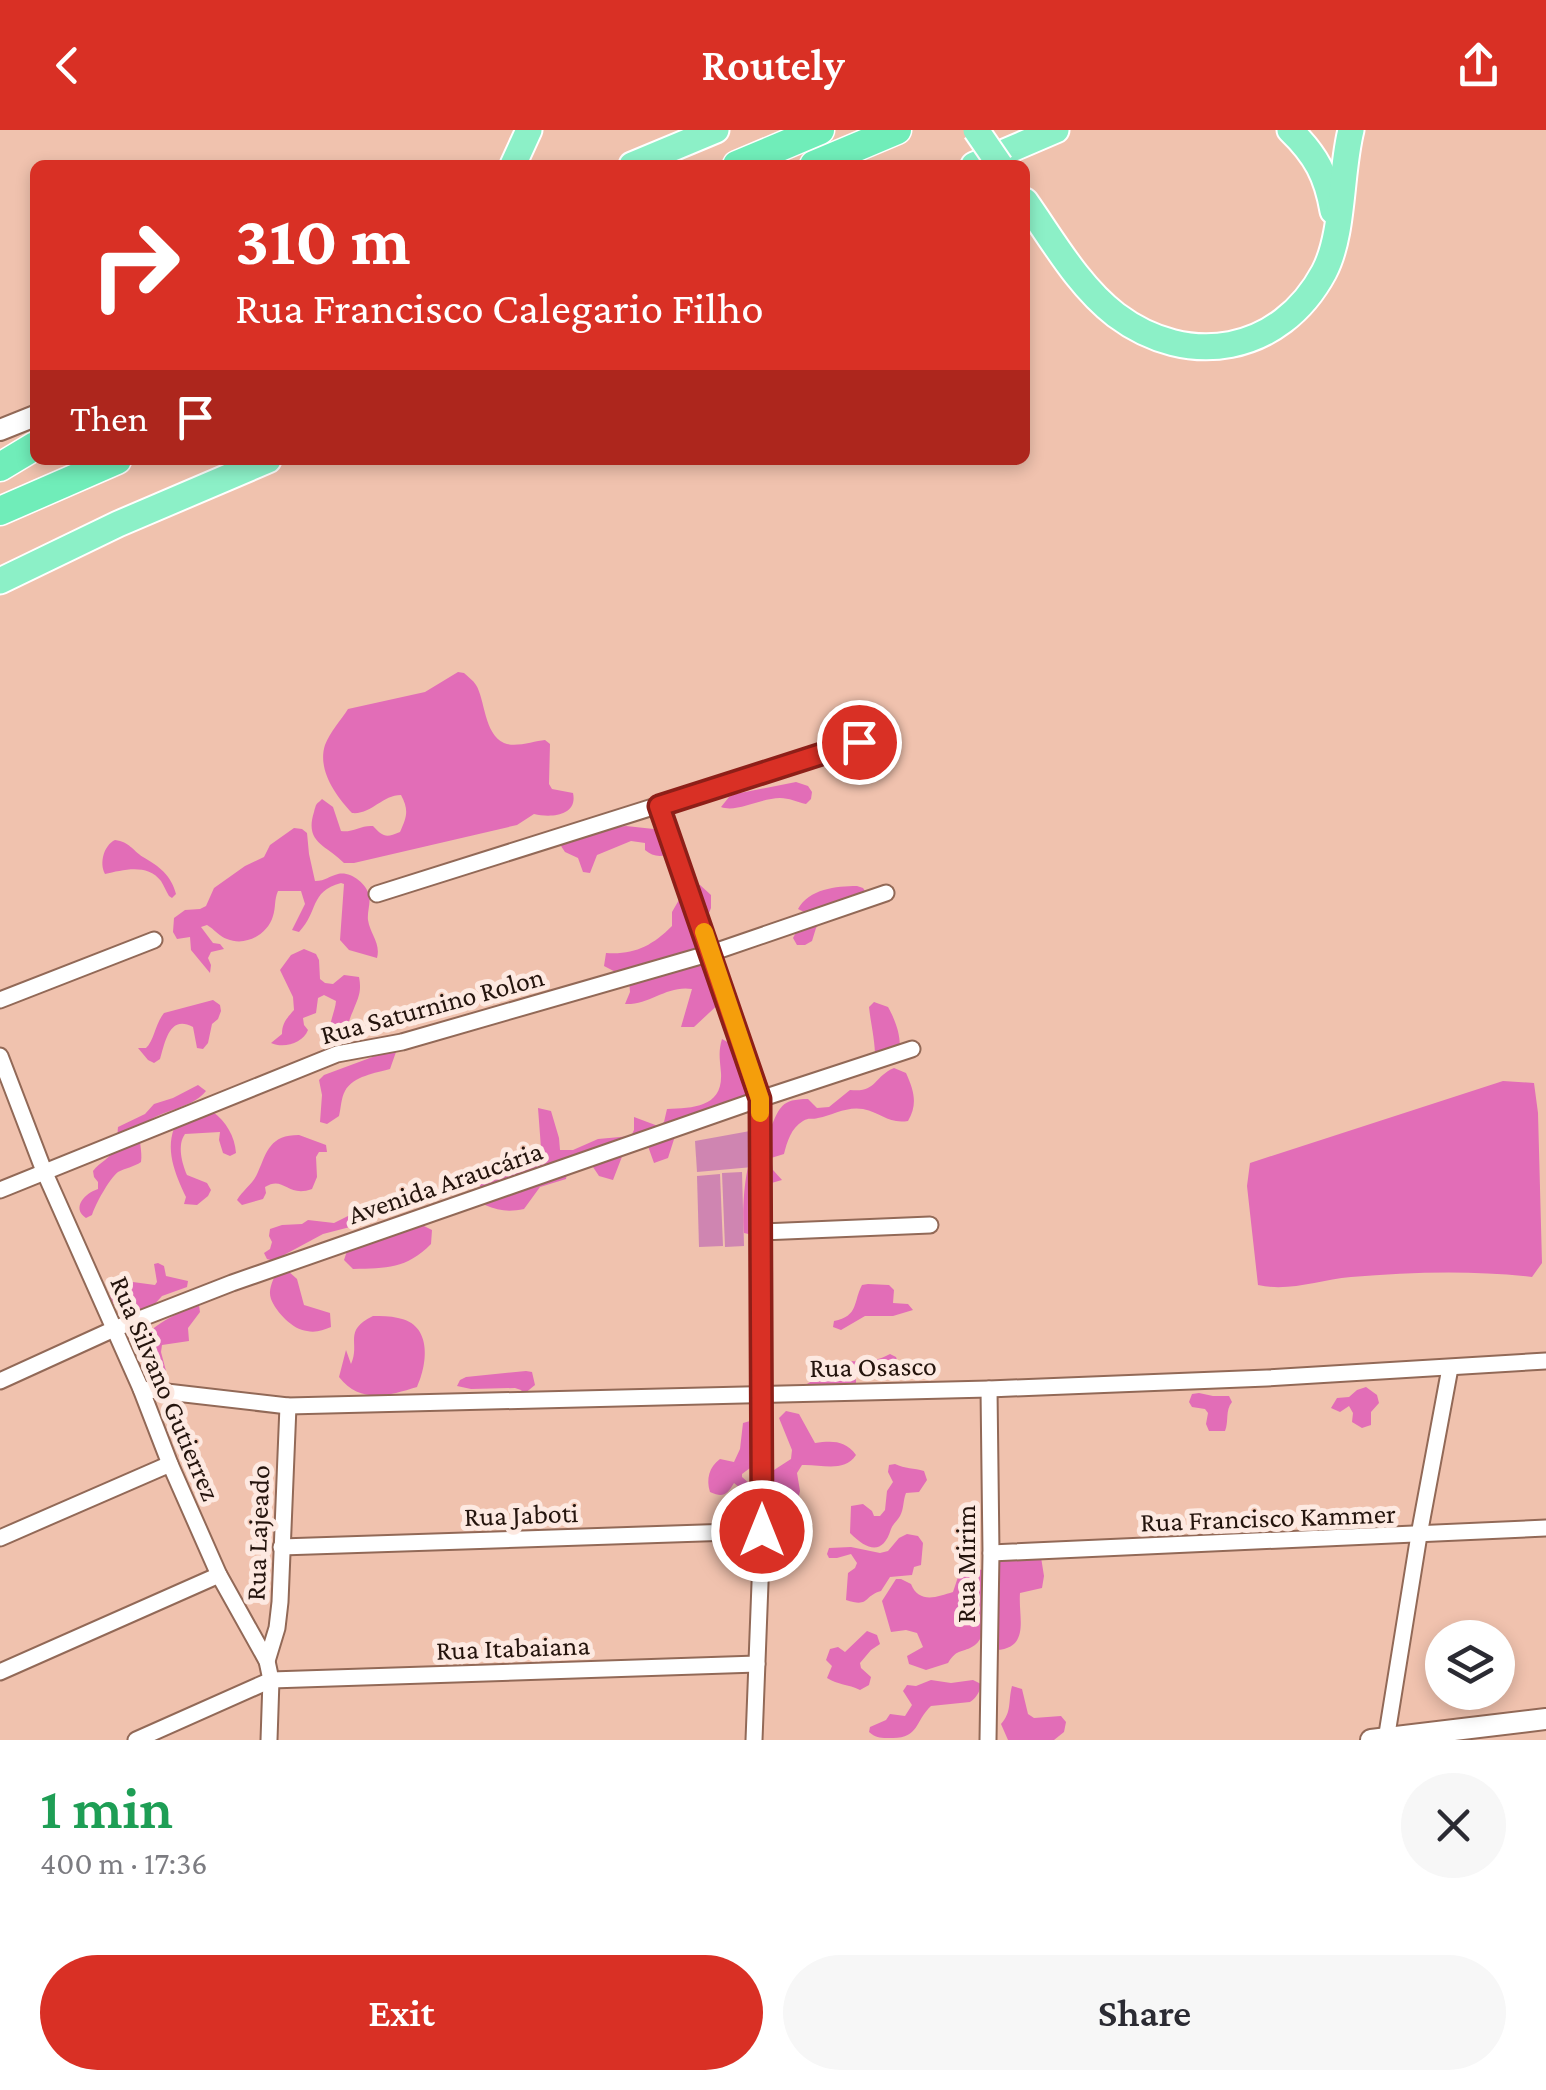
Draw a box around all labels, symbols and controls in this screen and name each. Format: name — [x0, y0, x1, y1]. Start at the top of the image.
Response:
icon: back — [40, 38, 95, 93]
icon: share — [1451, 38, 1506, 93]
text: Routely — [701, 40, 845, 90]
icon: right — [70, 200, 200, 330]
text: 310 m — [235, 201, 411, 279]
text: Rua Francisco Calegario Filho — [235, 283, 764, 333]
icon: arrive — [168, 390, 223, 445]
text: Then — [70, 397, 148, 439]
pin — [817, 700, 902, 785]
icon: arrive — [832, 715, 887, 770]
street label: Rua Saturnino Rolon — [317, 961, 547, 1050]
street label: Avenida Araucária — [344, 1135, 546, 1230]
street label: Rua Silvano Gutierrez — [104, 1271, 227, 1505]
street label: Rua Osasco — [809, 1350, 937, 1383]
street label: Rua Lajeado — [240, 1465, 275, 1601]
position arrow — [710, 1479, 814, 1583]
street label: Rua Jaboti — [463, 1497, 579, 1532]
street label: Rua Francisco Kammer — [1140, 1498, 1396, 1537]
street label: Rua Mirim — [950, 1505, 981, 1623]
map controls — [1425, 1620, 1515, 1710]
button: layers — [1425, 1620, 1515, 1710]
street label: Rua Itabaiana — [435, 1629, 591, 1666]
button: close — [1401, 1773, 1506, 1878]
text: 1 min — [40, 1774, 173, 1841]
text: 400 m · 17:36 — [40, 1845, 208, 1881]
button: Exit — [40, 1955, 763, 2070]
button: Share — [783, 1955, 1506, 2070]

